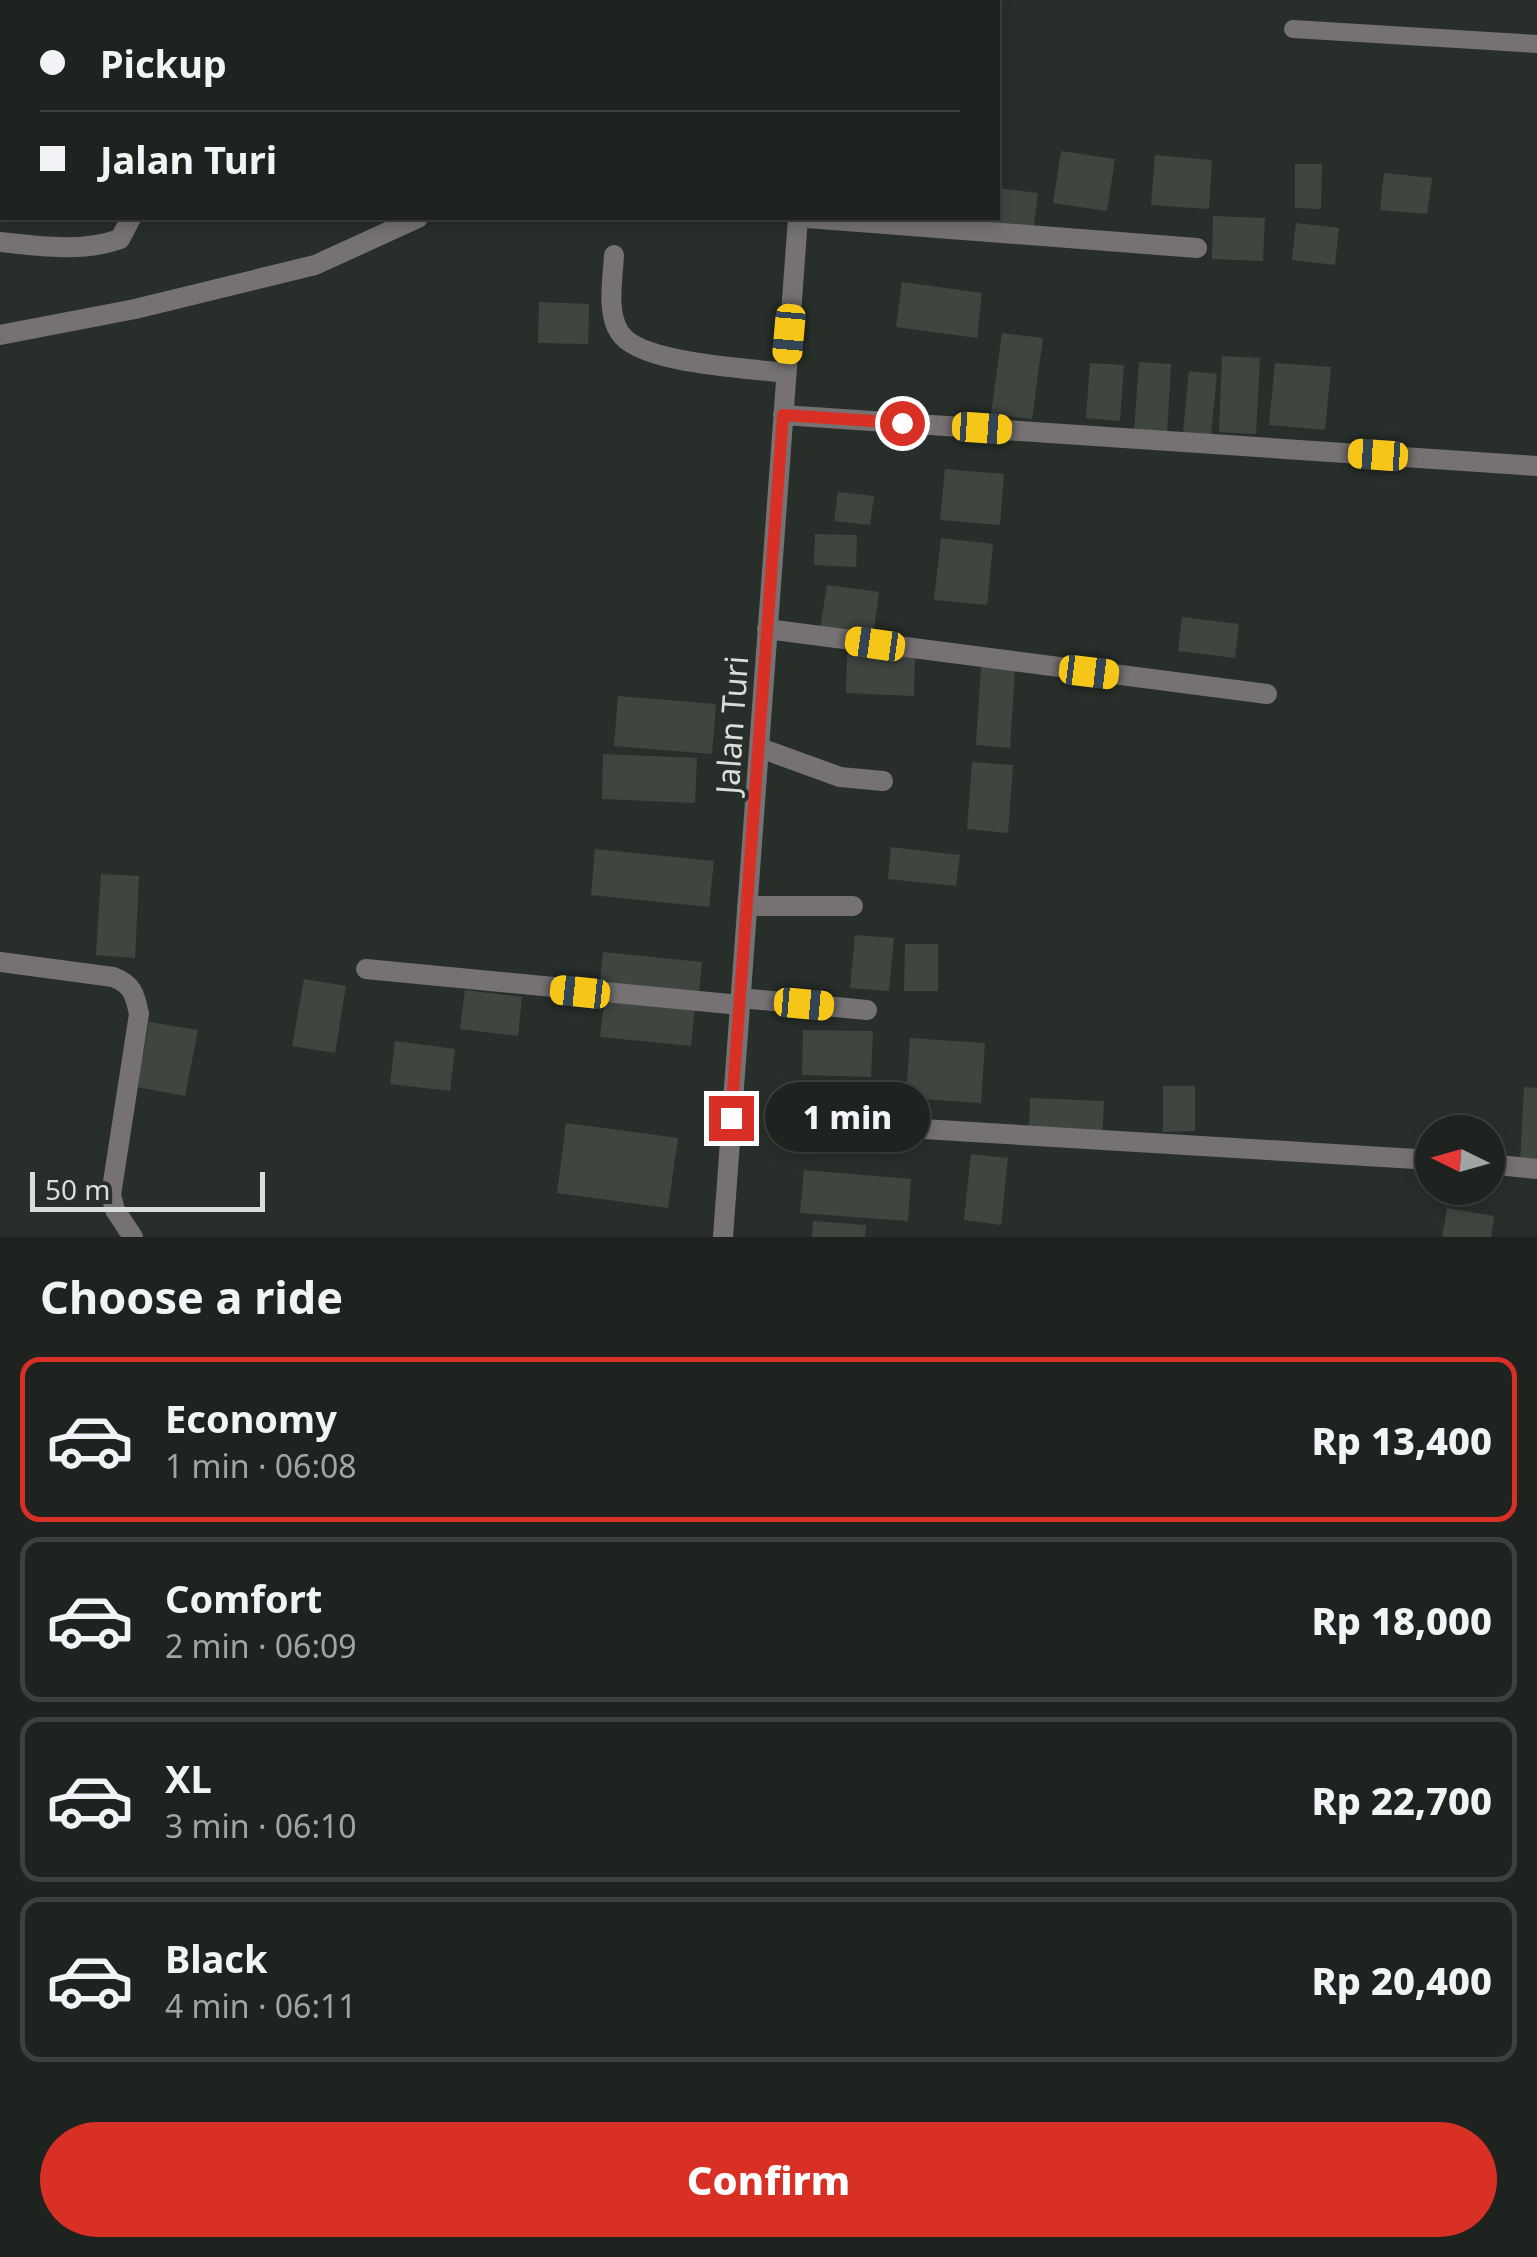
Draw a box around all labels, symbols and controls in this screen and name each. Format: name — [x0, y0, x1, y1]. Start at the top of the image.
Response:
text: Pickup — [100, 37, 227, 89]
text: Jalan Turi — [100, 133, 277, 185]
car — [771, 303, 807, 365]
route start — [880, 401, 925, 446]
car — [951, 411, 1013, 445]
car — [1347, 438, 1409, 472]
car — [843, 625, 907, 663]
car — [1057, 653, 1121, 691]
street label: Jalan Turi — [705, 654, 757, 799]
car — [549, 974, 611, 1010]
car — [773, 986, 835, 1022]
callout: 1 min — [766, 1083, 931, 1153]
text: 1 min — [803, 1095, 892, 1138]
route end — [709, 1096, 754, 1141]
north arrow — [1415, 1115, 1505, 1205]
map controls — [1415, 1115, 1505, 1205]
scale bar — [30, 1167, 265, 1212]
text: 50 m — [45, 1170, 111, 1208]
text: Choose a ride — [40, 1266, 343, 1327]
text: Economy — [165, 1392, 337, 1444]
icon: car — [45, 1395, 135, 1485]
text: Rp 13,400 — [1312, 1414, 1492, 1466]
text: 1 min · 06:08 — [165, 1444, 357, 1487]
text: Comfort — [165, 1572, 322, 1624]
icon: car — [45, 1575, 135, 1665]
text: Rp 18,000 — [1312, 1594, 1492, 1646]
text: 2 min · 06:09 — [165, 1624, 357, 1667]
text: XL — [165, 1752, 212, 1804]
icon: car — [45, 1755, 135, 1845]
text: Rp 22,700 — [1312, 1774, 1492, 1826]
text: 3 min · 06:10 — [165, 1804, 357, 1847]
text: Black — [165, 1932, 268, 1984]
icon: car — [45, 1935, 135, 2025]
text: Rp 20,400 — [1312, 1954, 1492, 2006]
text: 4 min · 06:11 — [165, 1984, 357, 2027]
button: Confirm — [40, 2122, 1497, 2237]

